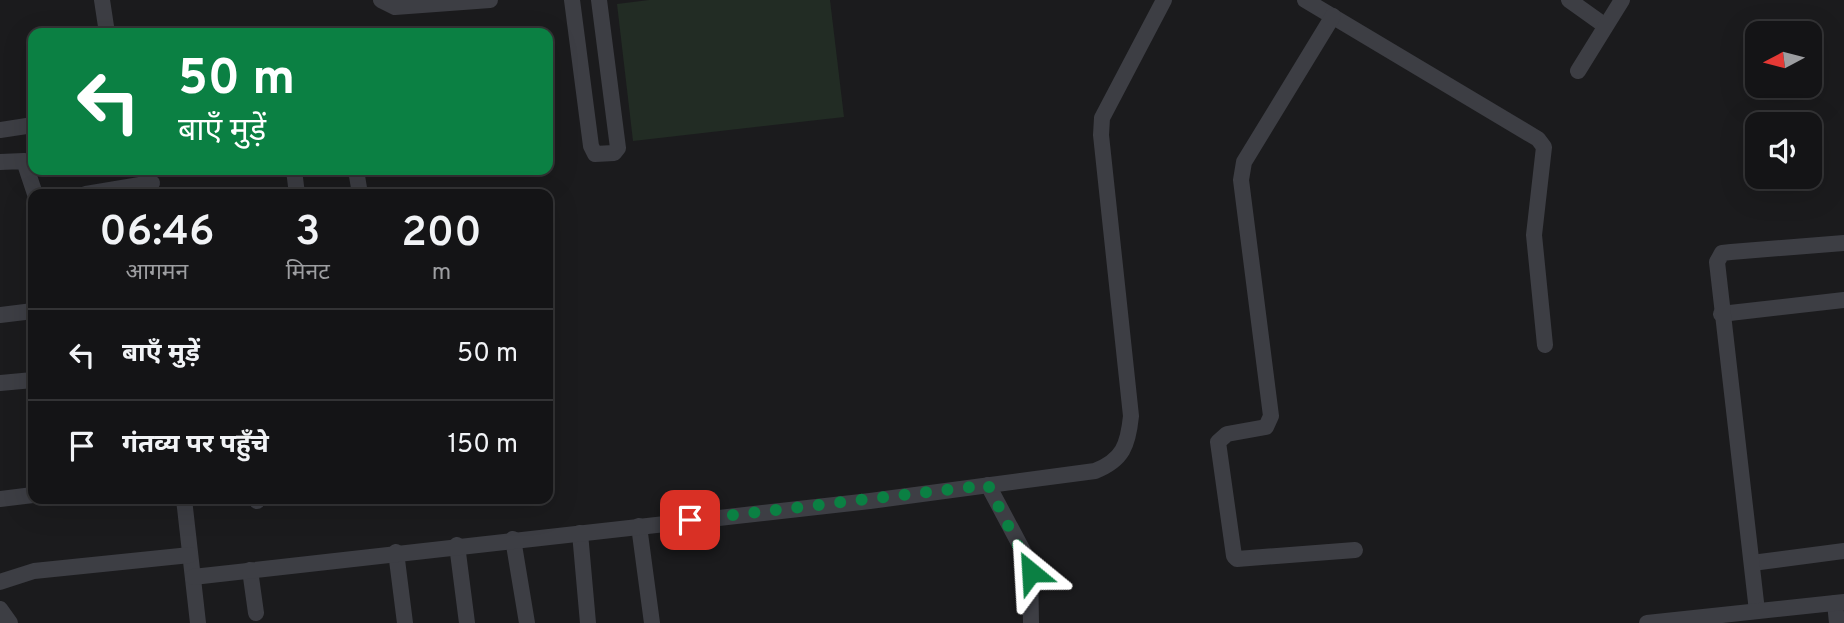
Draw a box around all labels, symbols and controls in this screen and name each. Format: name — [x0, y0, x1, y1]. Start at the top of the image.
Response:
north arrow — [1745, 21, 1822, 98]
map controls — [1745, 21, 1822, 189]
text: 50 m — [178, 50, 295, 112]
icon: left — [63, 56, 154, 147]
text: बाएँ मुड़ें — [178, 112, 266, 152]
button: sound — [1745, 112, 1822, 189]
text: 06:46 — [99, 207, 214, 260]
text: 3 — [295, 207, 320, 260]
text: 200 — [401, 208, 482, 261]
text: आगमन — [125, 259, 188, 288]
text: मिनट — [286, 259, 330, 288]
text: m — [432, 259, 451, 288]
icon: left — [63, 336, 101, 374]
text: बाएँ मुड़ें — [122, 338, 200, 371]
text: 50 m — [457, 338, 518, 371]
icon: arrive — [63, 427, 101, 465]
text: गंतव्य पर पहुँचे — [122, 429, 269, 462]
text: 150 m — [447, 429, 518, 462]
pin — [660, 490, 720, 550]
icon: arrive — [671, 501, 709, 539]
position arrow — [994, 535, 1068, 609]

